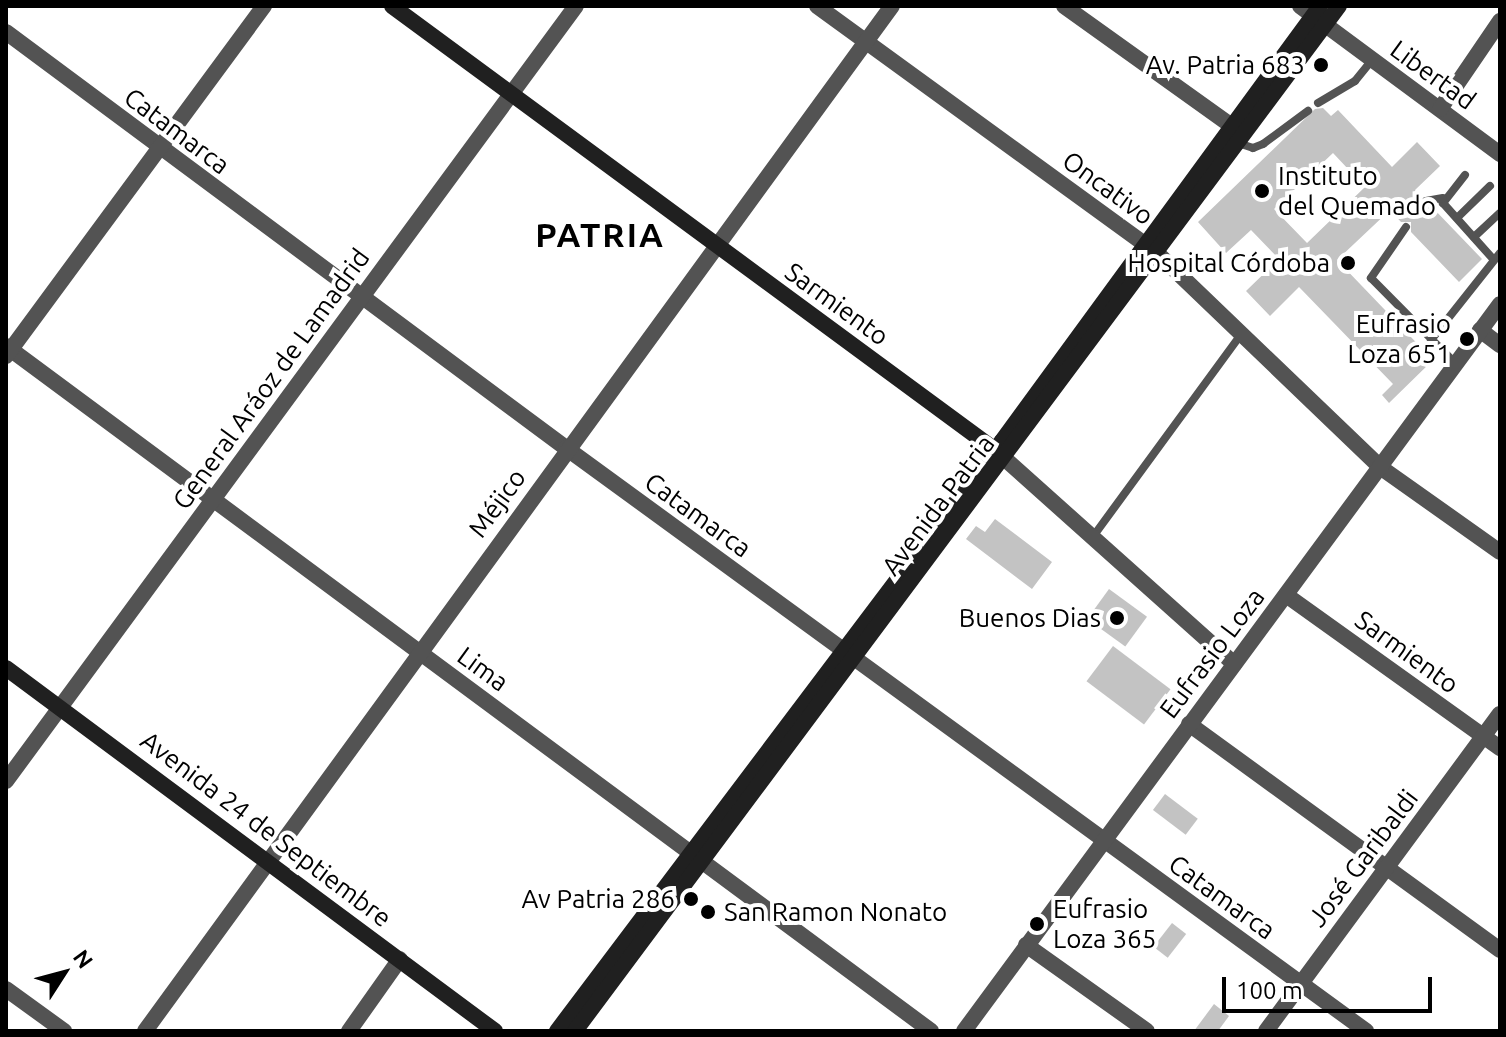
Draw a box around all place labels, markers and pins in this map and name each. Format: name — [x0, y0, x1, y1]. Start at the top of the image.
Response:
place label: Av. Patria 683 — [1146, 49, 1305, 81]
marker: Av. Patria 683 — [1312, 56, 1330, 74]
place label: Instituto del Quemado — [1278, 160, 1436, 222]
marker: Instituto del Quemado — [1253, 182, 1271, 200]
place label: Hospital Córdoba — [1128, 247, 1330, 279]
marker: Hospital Córdoba — [1337, 252, 1359, 274]
place label: Eufrasio Loza 651 — [1348, 308, 1451, 370]
marker: Eufrasio Loza 651 — [1458, 330, 1476, 348]
place label: Buenos Dias — [959, 602, 1101, 634]
marker: Buenos Dias — [1108, 609, 1126, 627]
place label: Av Patria 286 — [521, 883, 675, 915]
marker: Av Patria 286 — [682, 890, 700, 908]
place label: Eufrasio Loza 365 — [1053, 893, 1156, 954]
place label: San Ramon Nonato — [724, 896, 947, 928]
marker: San Ramon Nonato — [699, 903, 717, 921]
marker: Eufrasio Loza 365 — [1028, 915, 1046, 933]

